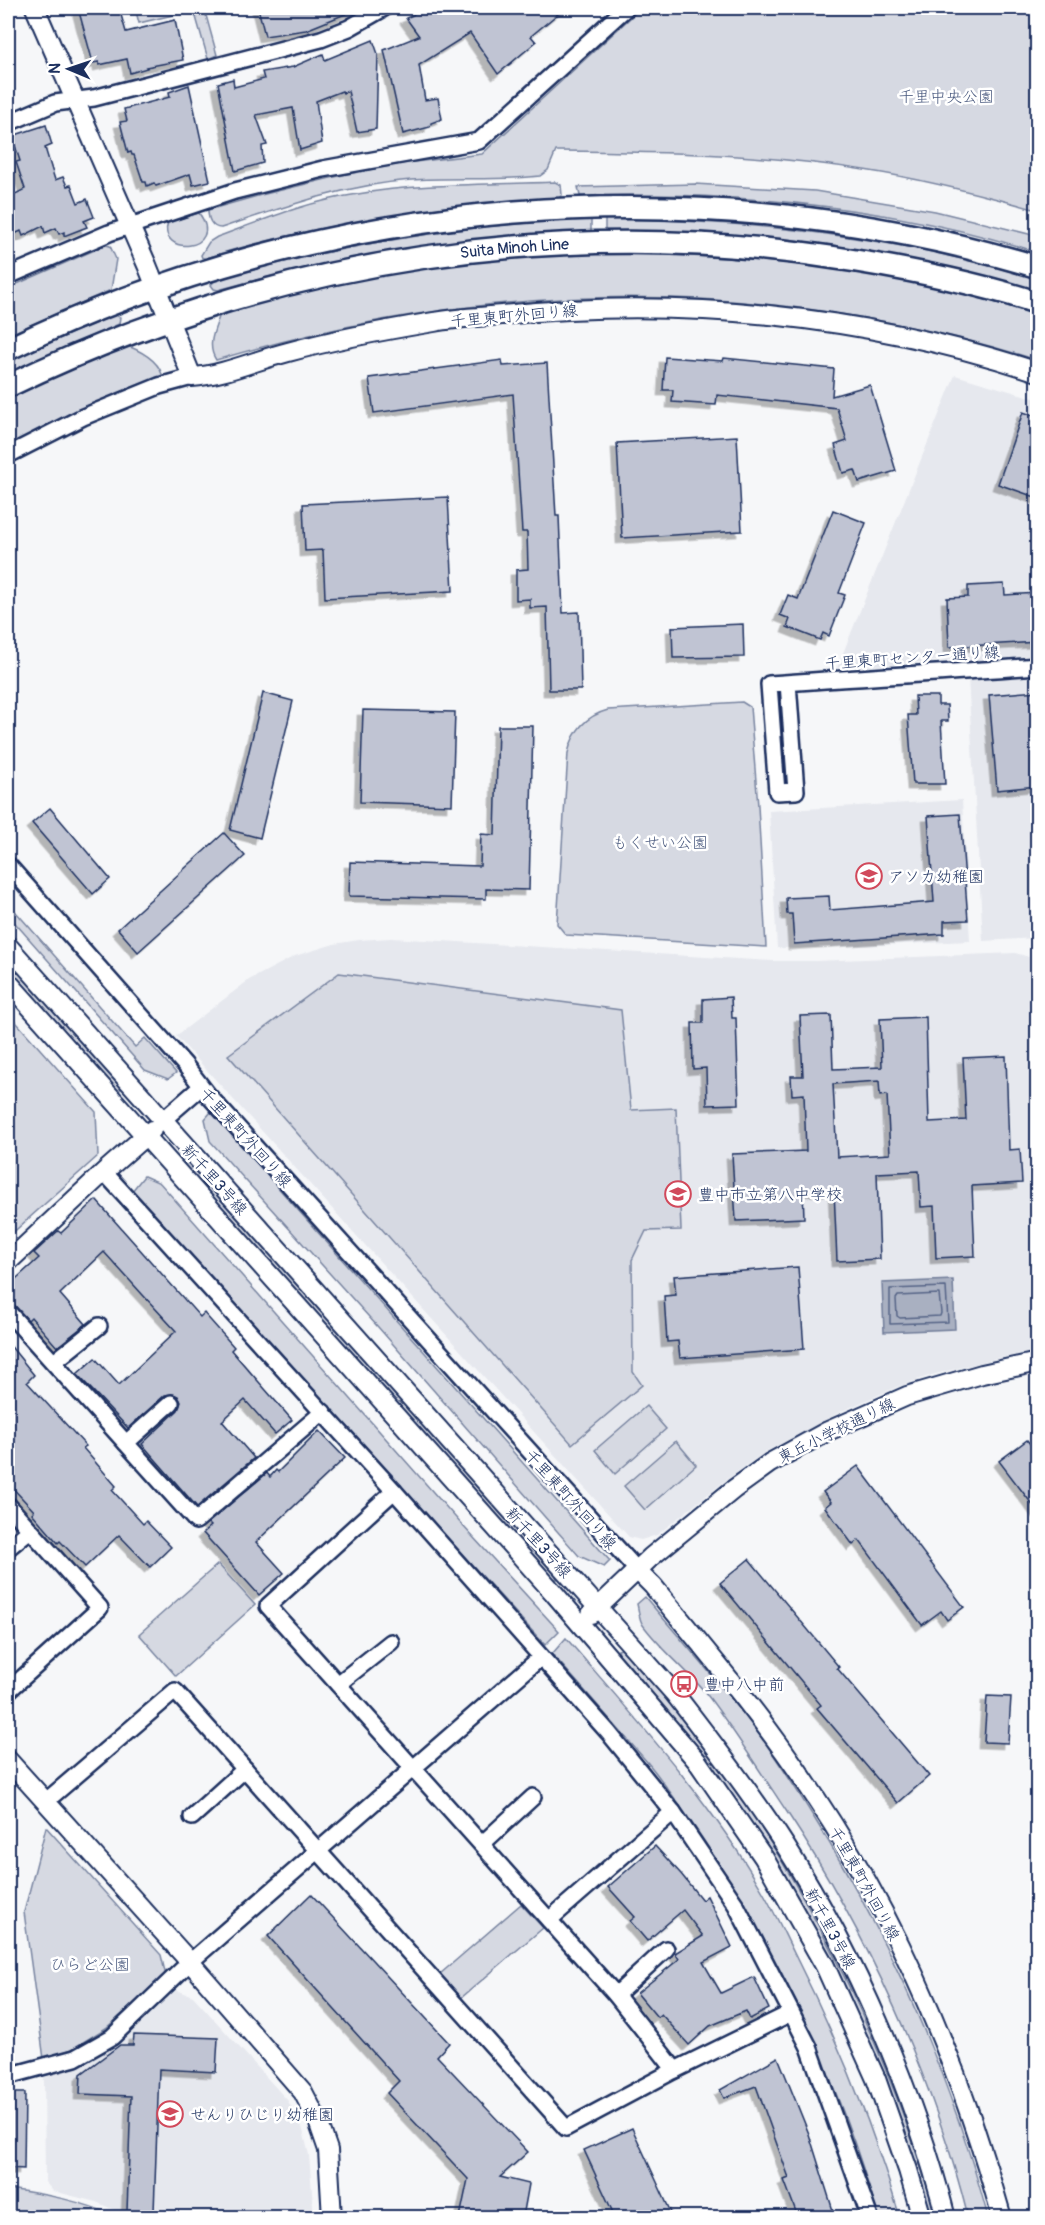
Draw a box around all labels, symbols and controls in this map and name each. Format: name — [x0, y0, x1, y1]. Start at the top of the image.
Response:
north arrow — [39, 39, 99, 99]
text: N — [45, 63, 65, 74]
park label: 千里中央公園 — [898, 87, 994, 107]
street label: Suita Minoh Line — [459, 234, 570, 263]
street label: 千里東町外回り線 — [449, 300, 579, 332]
street label: 千里東町センター通り線 — [824, 642, 1000, 674]
park label: もくせい公園 — [612, 833, 708, 853]
school or university icon: アソカ幼稚園 — [854, 861, 884, 891]
place label: アソカ幼稚園 — [888, 867, 984, 887]
street label: 千里東町外回り線 — [195, 1083, 296, 1192]
street label: 新千里3号線 — [177, 1140, 251, 1219]
school or university icon: 豊中市立第八中学校 — [663, 1179, 693, 1209]
place label: 豊中市立第八中学校 — [698, 1185, 842, 1205]
street label: 東丘小学校通り線 — [775, 1394, 898, 1468]
street label: 千里東町外回り線 — [520, 1445, 621, 1554]
street label: 新千里3号線 — [501, 1503, 575, 1582]
bus stop icon: 豊中八中前 — [669, 1669, 699, 1699]
place label: 豊中八中前 — [704, 1675, 784, 1695]
street label: 千里東町外回り線 — [824, 1823, 904, 1944]
street label: 新千里3号線 — [800, 1885, 860, 1972]
park label: ひらど公園 — [50, 1955, 130, 1975]
school or university icon: せんりひじり幼稚園 — [155, 2099, 185, 2129]
place label: せんりひじり幼稚園 — [190, 2105, 334, 2125]

